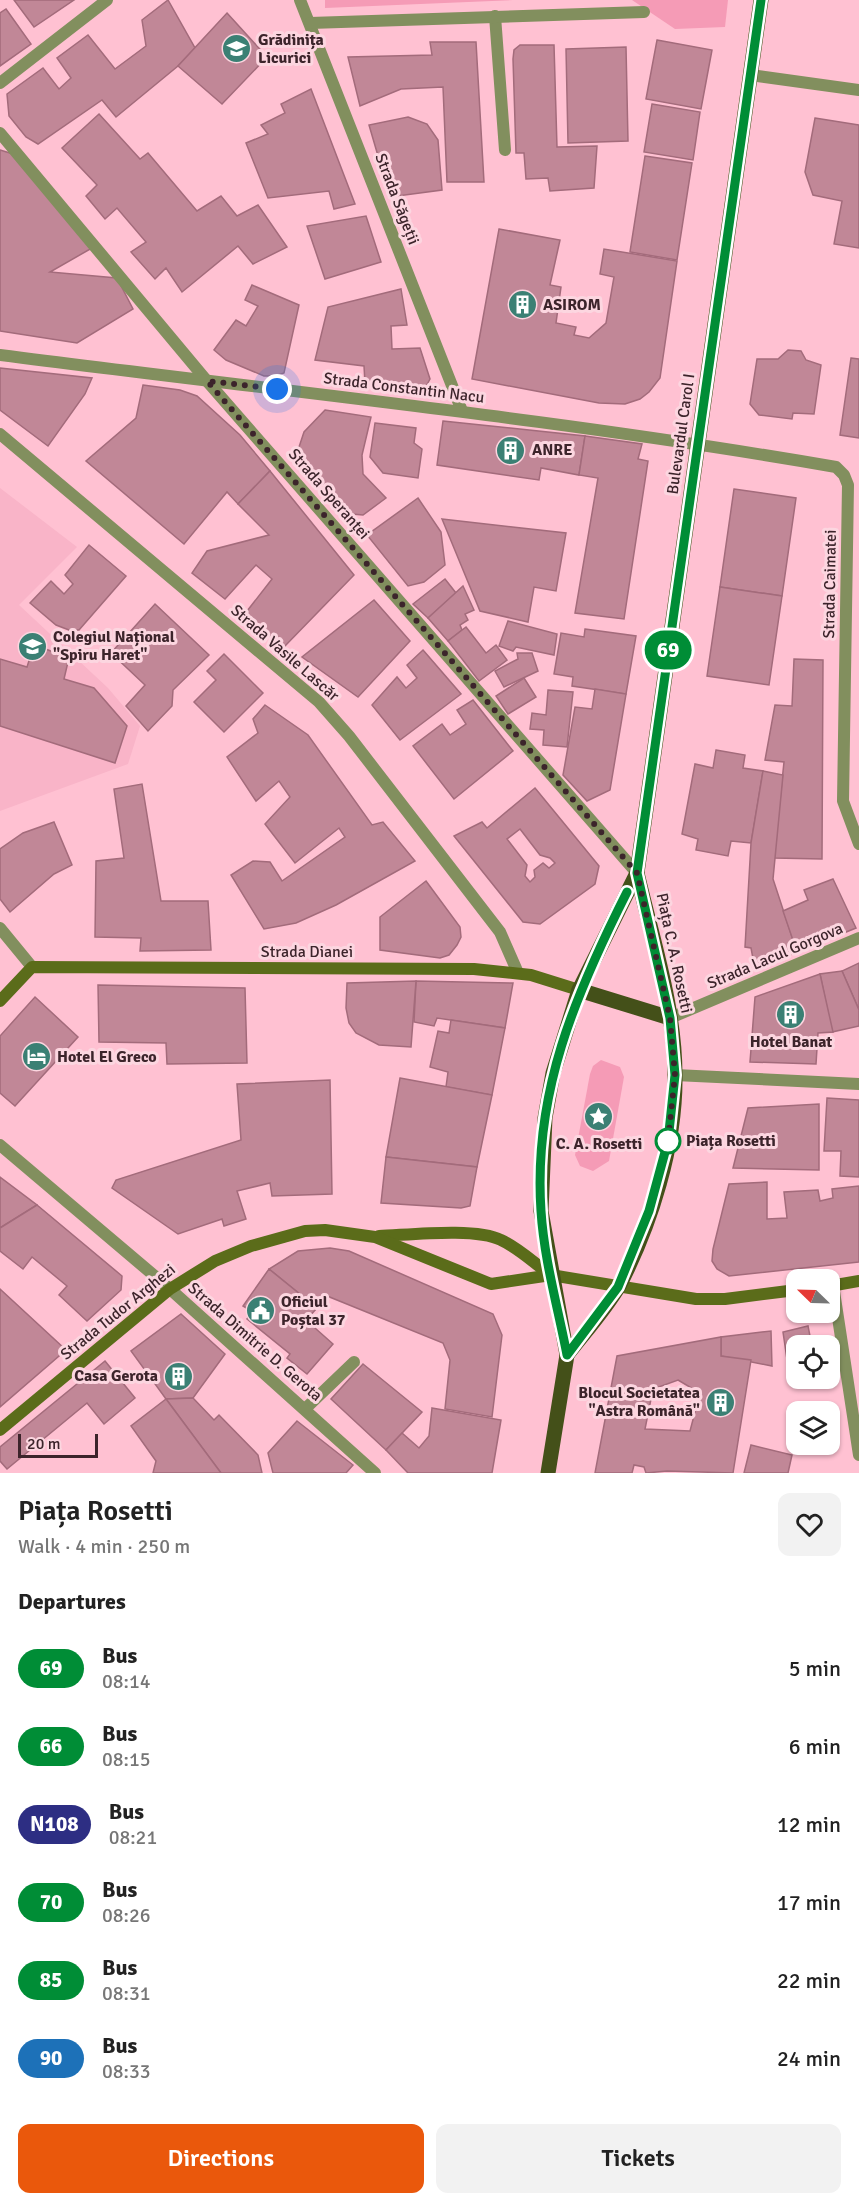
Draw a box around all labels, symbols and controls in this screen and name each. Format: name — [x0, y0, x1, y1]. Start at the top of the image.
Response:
place label: Grădinița Licurici — [258, 30, 324, 68]
school or university icon: Grădinița Licurici — [221, 33, 253, 65]
street label: Strada Săgeții — [370, 151, 424, 247]
building icon: ASIROM — [506, 289, 538, 321]
place label: ASIROM — [543, 295, 601, 315]
street label: Strada Constantin Nacu — [322, 368, 486, 408]
street label: Bulevardul Carol I — [663, 372, 699, 496]
your location — [262, 374, 292, 404]
building icon: ANRE — [495, 434, 527, 466]
place label: ANRE — [532, 440, 572, 460]
street label: Strada Speranței — [284, 444, 374, 544]
street label: Strada Caimatei — [819, 529, 841, 639]
street label: Strada Vasile Lascăr — [227, 600, 343, 706]
place label: Colegiul Național "Spiru Haret" — [53, 627, 175, 665]
school or university icon: Colegiul Național "Spiru Haret" — [16, 630, 48, 662]
line badge: 69 — [641, 630, 695, 670]
text: 69 — [657, 637, 679, 663]
street label: Piața C. A. Rosetti — [651, 891, 697, 1015]
street label: Strada Lacul Gorgova — [704, 918, 846, 994]
street label: Strada Dianei — [261, 942, 353, 962]
building icon: Hotel Banat — [775, 998, 807, 1030]
place label: Hotel Banat — [750, 1032, 832, 1052]
hotel icon: Hotel El Greco — [20, 1041, 52, 1073]
place label: Hotel El Greco — [57, 1047, 157, 1067]
place icon: C. A. Rosetti — [583, 1100, 615, 1132]
marker: Piața Rosetti — [655, 1128, 681, 1154]
place label: Piața Rosetti — [686, 1131, 776, 1151]
place label: C. A. Rosetti — [556, 1134, 642, 1154]
street label: Strada Tudor Arghezi — [56, 1260, 180, 1364]
north arrow — [786, 1269, 840, 1323]
map controls — [786, 1269, 840, 1455]
street label: Strada Dimitrie D. Gerota — [184, 1278, 326, 1406]
place label: Oficiul Poștal 37 — [281, 1292, 346, 1330]
public building icon: Oficiul Poștal 37 — [244, 1295, 276, 1327]
button: locate — [786, 1335, 840, 1389]
building icon: Casa Gerota — [163, 1360, 195, 1392]
place label: Casa Gerota — [74, 1366, 158, 1386]
place label: Blocul Societatea "Astra Română" — [578, 1383, 700, 1421]
building icon: Blocul Societatea "Astra Română" — [705, 1386, 737, 1418]
button: layers — [786, 1401, 840, 1455]
scale bar — [18, 1431, 98, 1458]
text: 20 m — [27, 1434, 61, 1454]
button: heart — [778, 1493, 841, 1556]
text: Piața Rosetti — [18, 1494, 173, 1528]
text: Walk · 4 min · 250 m — [18, 1534, 190, 1559]
text: Departures — [18, 1588, 126, 1615]
text: Bus — [102, 1642, 137, 1669]
text: 69 — [40, 1655, 62, 1681]
text: 5 min — [789, 1655, 841, 1682]
text: 08:14 — [102, 1669, 151, 1694]
text: Bus — [102, 1720, 137, 1747]
text: 66 — [40, 1733, 62, 1759]
text: 6 min — [789, 1733, 841, 1760]
text: 08:15 — [102, 1747, 151, 1772]
text: Bus — [109, 1798, 144, 1825]
text: N108 — [30, 1811, 79, 1837]
text: 12 min — [777, 1811, 841, 1838]
text: 08:21 — [109, 1825, 157, 1850]
text: Bus — [102, 1876, 137, 1903]
text: 70 — [40, 1889, 62, 1915]
text: 17 min — [777, 1889, 841, 1916]
text: 08:26 — [102, 1903, 151, 1928]
text: Bus — [102, 1954, 137, 1981]
text: 85 — [40, 1967, 62, 1993]
text: 22 min — [777, 1967, 841, 1994]
text: 08:31 — [102, 1981, 151, 2006]
text: Bus — [102, 2032, 137, 2059]
text: 90 — [40, 2045, 62, 2071]
text: 24 min — [777, 2045, 841, 2072]
text: 08:33 — [102, 2059, 151, 2084]
button: Directions — [18, 2124, 424, 2193]
button: Tickets — [436, 2124, 841, 2193]

